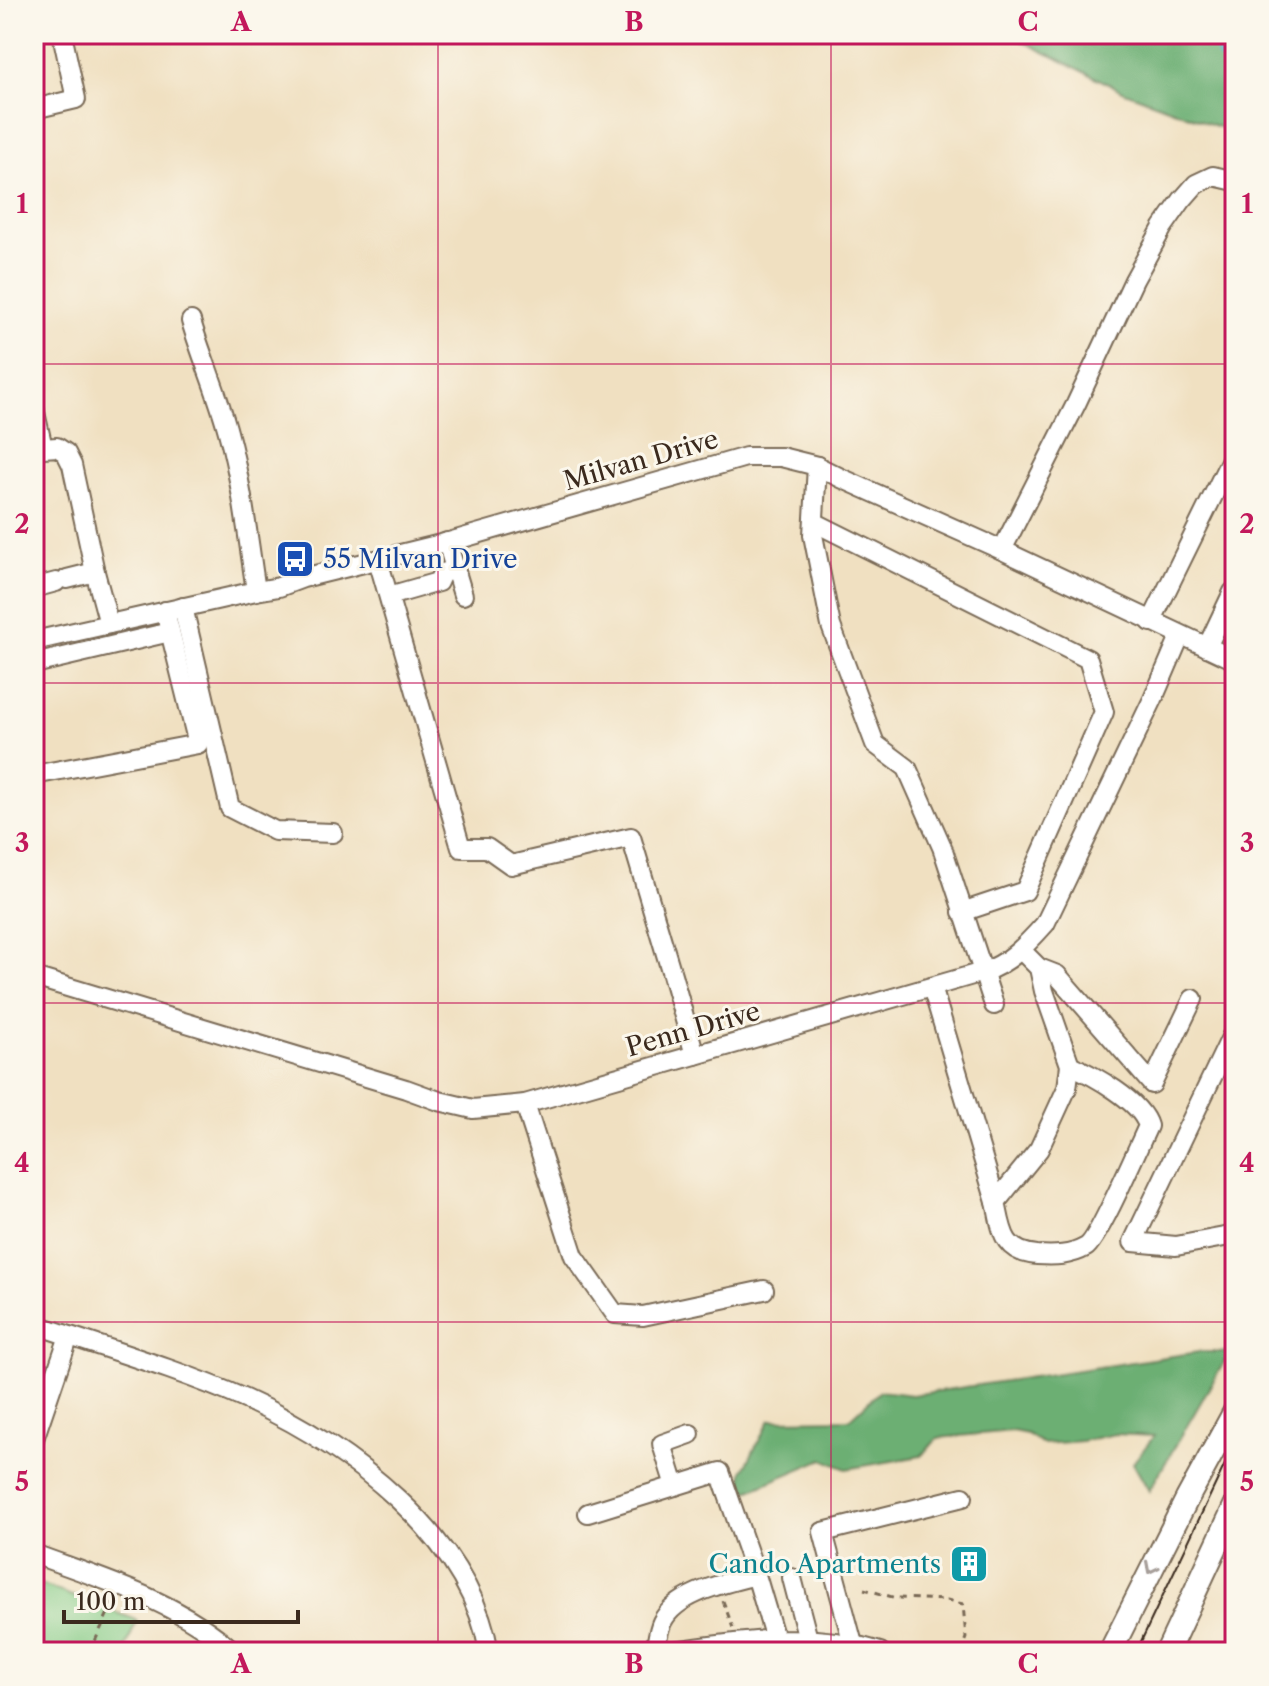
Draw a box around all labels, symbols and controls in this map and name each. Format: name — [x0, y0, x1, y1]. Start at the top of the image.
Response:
text: A — [230, 6, 252, 38]
text: B — [624, 6, 644, 38]
text: C — [1018, 6, 1038, 38]
text: 1 — [16, 188, 28, 220]
text: 1 — [1241, 188, 1253, 220]
street label: Milvan Drive — [560, 423, 722, 497]
text: 2 — [14, 508, 30, 540]
text: 2 — [1239, 508, 1255, 540]
bus stop icon: 55 Milvan Drive — [274, 538, 316, 580]
place label: 55 Milvan Drive — [323, 543, 518, 575]
text: 3 — [15, 827, 29, 859]
text: 3 — [1240, 827, 1254, 859]
street label: Penn Drive — [622, 995, 764, 1063]
text: 4 — [14, 1147, 30, 1179]
text: 4 — [1239, 1147, 1255, 1179]
text: 5 — [15, 1466, 29, 1498]
text: 5 — [1240, 1466, 1254, 1498]
building icon: Cando Apartments — [948, 1543, 990, 1585]
place label: Cando Apartments — [709, 1548, 941, 1580]
one-way arrow — [1146, 1560, 1161, 1575]
scale bar — [64, 1574, 298, 1624]
text: 100 m — [76, 1587, 145, 1616]
text: A — [230, 1648, 252, 1680]
text: B — [624, 1648, 644, 1680]
text: C — [1018, 1648, 1038, 1680]

